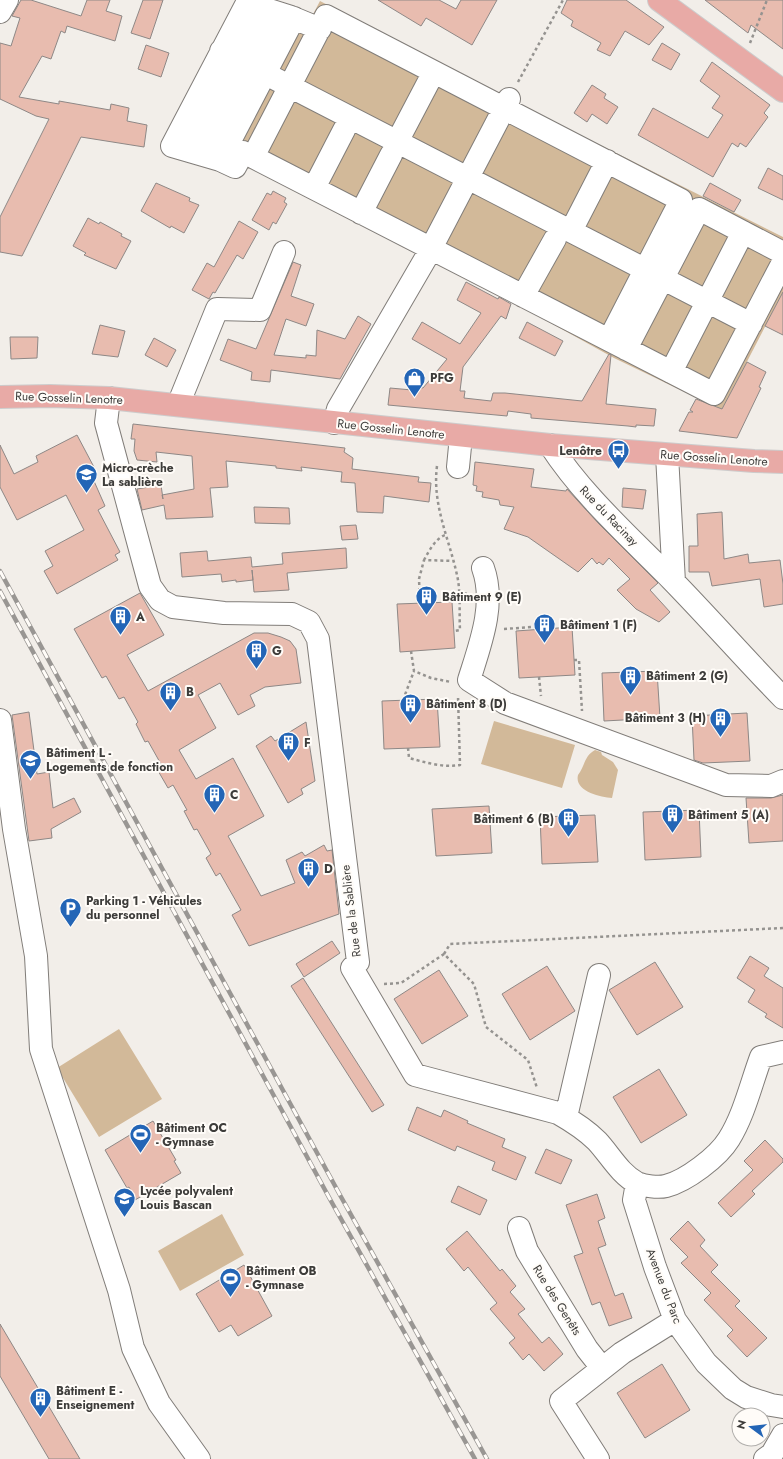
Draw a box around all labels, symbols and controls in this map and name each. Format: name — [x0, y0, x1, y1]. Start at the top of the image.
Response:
shop icon: PFG — [401, 365, 427, 398]
place label: PFG — [430, 369, 454, 387]
street label: Rue Gosselin Lenotre — [15, 387, 123, 409]
street label: Rue Gosselin Lenotre — [336, 414, 446, 444]
bus stop icon: Lenôtre — [605, 438, 631, 471]
place label: Lenôtre — [559, 442, 602, 460]
street label: Rue Gosselin Lenotre — [660, 445, 768, 471]
place label: Micro-crèche La sablière — [102, 459, 174, 491]
school or university icon: Micro-crèche La sablière — [73, 462, 99, 495]
street label: Rue du Racinay — [575, 482, 643, 551]
building icon: Bâtiment 9 (E) — [413, 584, 439, 617]
place label: Bâtiment 9 (E) — [442, 588, 522, 606]
building icon: A — [107, 604, 133, 637]
place label: A — [135, 608, 145, 626]
building icon: Bâtiment 1 (F) — [532, 612, 558, 645]
place label: Bâtiment 1 (F) — [560, 616, 637, 634]
building icon: G — [244, 638, 270, 671]
place label: G — [272, 642, 282, 660]
building icon: Bâtiment 2 (G) — [618, 663, 644, 696]
place label: Bâtiment 2 (G) — [646, 667, 728, 685]
building icon: B — [157, 679, 183, 712]
place label: B — [186, 683, 194, 701]
building icon: Bâtiment 8 (D) — [398, 691, 424, 724]
place label: Bâtiment 8 (D) — [426, 695, 507, 713]
building icon: Bâtiment 3 (H) — [708, 705, 734, 738]
place label: Bâtiment 3 (H) — [625, 709, 706, 727]
building icon: F — [276, 730, 302, 763]
place label: F — [304, 734, 311, 752]
place label: Bâtiment L - Logements de fonction — [46, 744, 173, 776]
school or university icon: Bâtiment L - Logements de fonction — [17, 747, 43, 780]
building icon: C — [201, 782, 227, 815]
place label: C — [230, 786, 238, 804]
building icon: Bâtiment 5 (A) — [659, 802, 685, 835]
building icon: Bâtiment 6 (B) — [556, 806, 582, 839]
place label: Bâtiment 5 (A) — [688, 806, 769, 824]
place label: Bâtiment 6 (B) — [474, 810, 554, 828]
building icon: D — [295, 856, 321, 889]
place label: D — [324, 860, 333, 878]
street label: Rue de la Sablière — [336, 864, 366, 958]
place label: Parking 1 - Véhicules du personnel — [86, 892, 202, 924]
parking icon: Parking 1 - Véhicules du personnel — [58, 895, 84, 928]
place label: Bâtiment OC - Gymnase — [156, 1119, 227, 1151]
sports icon: Bâtiment OC - Gymnase — [127, 1122, 153, 1155]
place label: Lycée polyvalent Louis Bascan — [140, 1182, 233, 1214]
school or university icon: Lycée polyvalent Louis Bascan — [111, 1185, 137, 1218]
street label: Avenue du Parc — [641, 1246, 687, 1327]
street label: Rue des Genêts — [528, 1261, 586, 1339]
place label: Bâtiment OB - Gymnase — [246, 1262, 317, 1294]
sports icon: Bâtiment OB - Gymnase — [218, 1265, 244, 1298]
place label: Bâtiment E - Enseignement — [56, 1382, 135, 1414]
building icon: Bâtiment E - Enseignement — [27, 1385, 53, 1418]
north arrow — [731, 1407, 771, 1447]
text: N — [732, 1418, 750, 1431]

